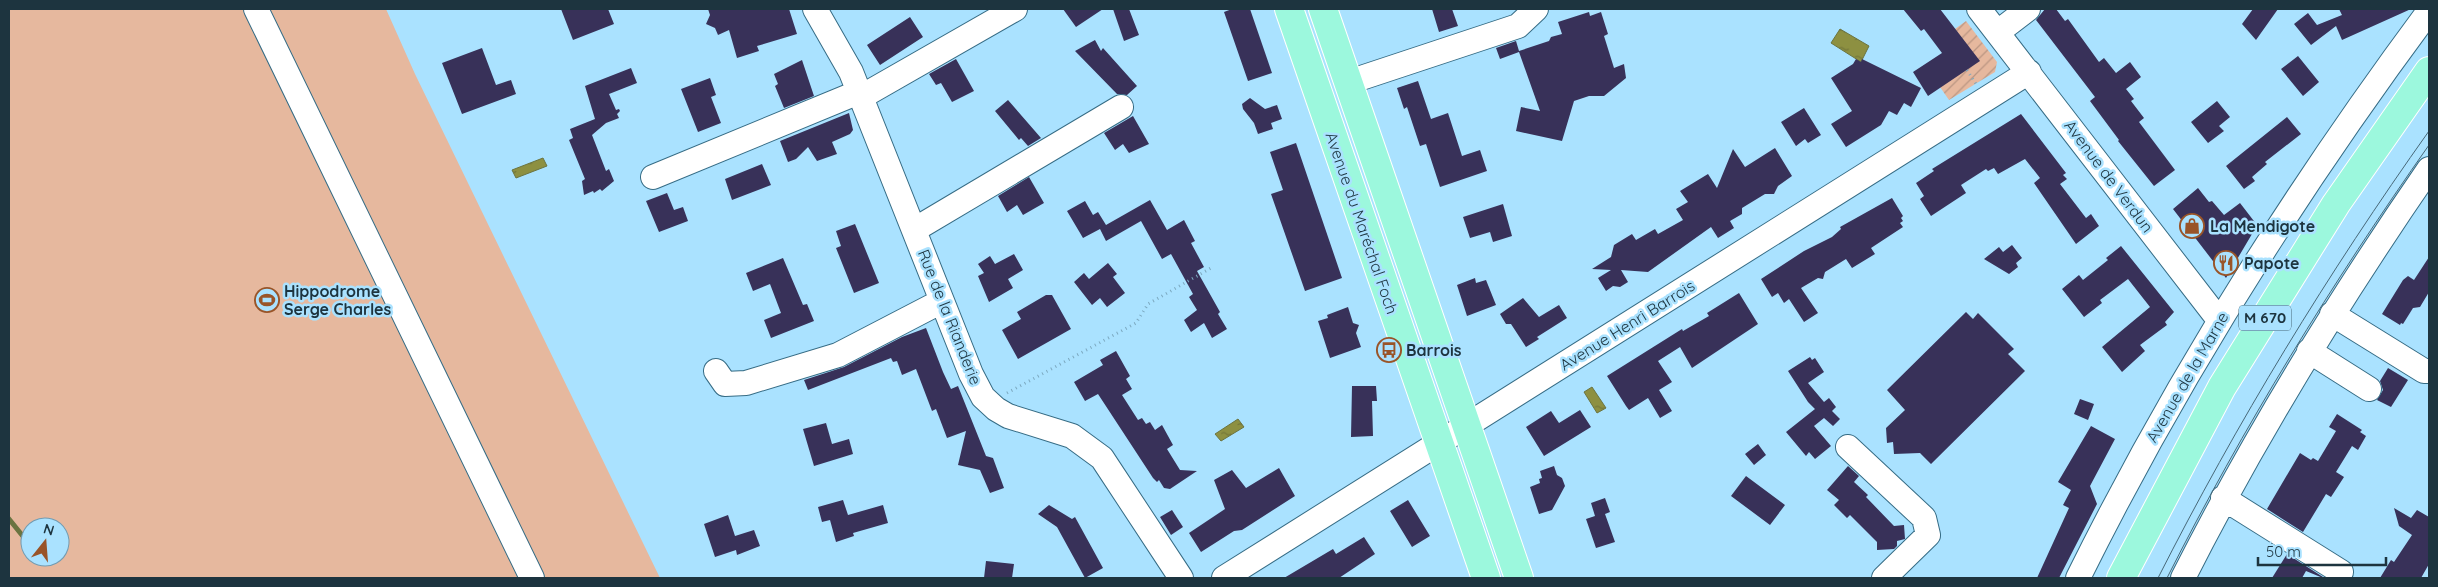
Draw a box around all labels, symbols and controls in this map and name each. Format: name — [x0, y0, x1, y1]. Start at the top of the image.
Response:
street label: Avenue de Verdun — [2060, 116, 2158, 236]
street label: Avenue du Maréchal Foch — [1321, 129, 1403, 317]
shop icon: La Mendigote — [2179, 213, 2205, 239]
place label: La Mendigote — [2210, 216, 2315, 236]
street label: Rue de la Rianderie — [914, 246, 986, 388]
restaurant icon: Papote — [2213, 250, 2239, 276]
place label: Papote — [2244, 253, 2300, 273]
street label: Avenue Henri Barrois — [1556, 275, 1698, 375]
place label: Hippodrome Serge Charles — [284, 281, 392, 319]
sports icon: Hippodrome Serge Charles — [254, 287, 280, 313]
road number: M 670 — [2239, 306, 2291, 330]
street label: Avenue de la Marne — [2142, 308, 2232, 446]
bus stop icon: Barrois — [1376, 337, 1402, 363]
place label: Barrois — [1406, 340, 1462, 360]
north arrow — [20, 517, 70, 567]
text: N — [41, 519, 56, 540]
scale bar — [2258, 534, 2386, 566]
text: 50 m — [2266, 542, 2301, 561]

